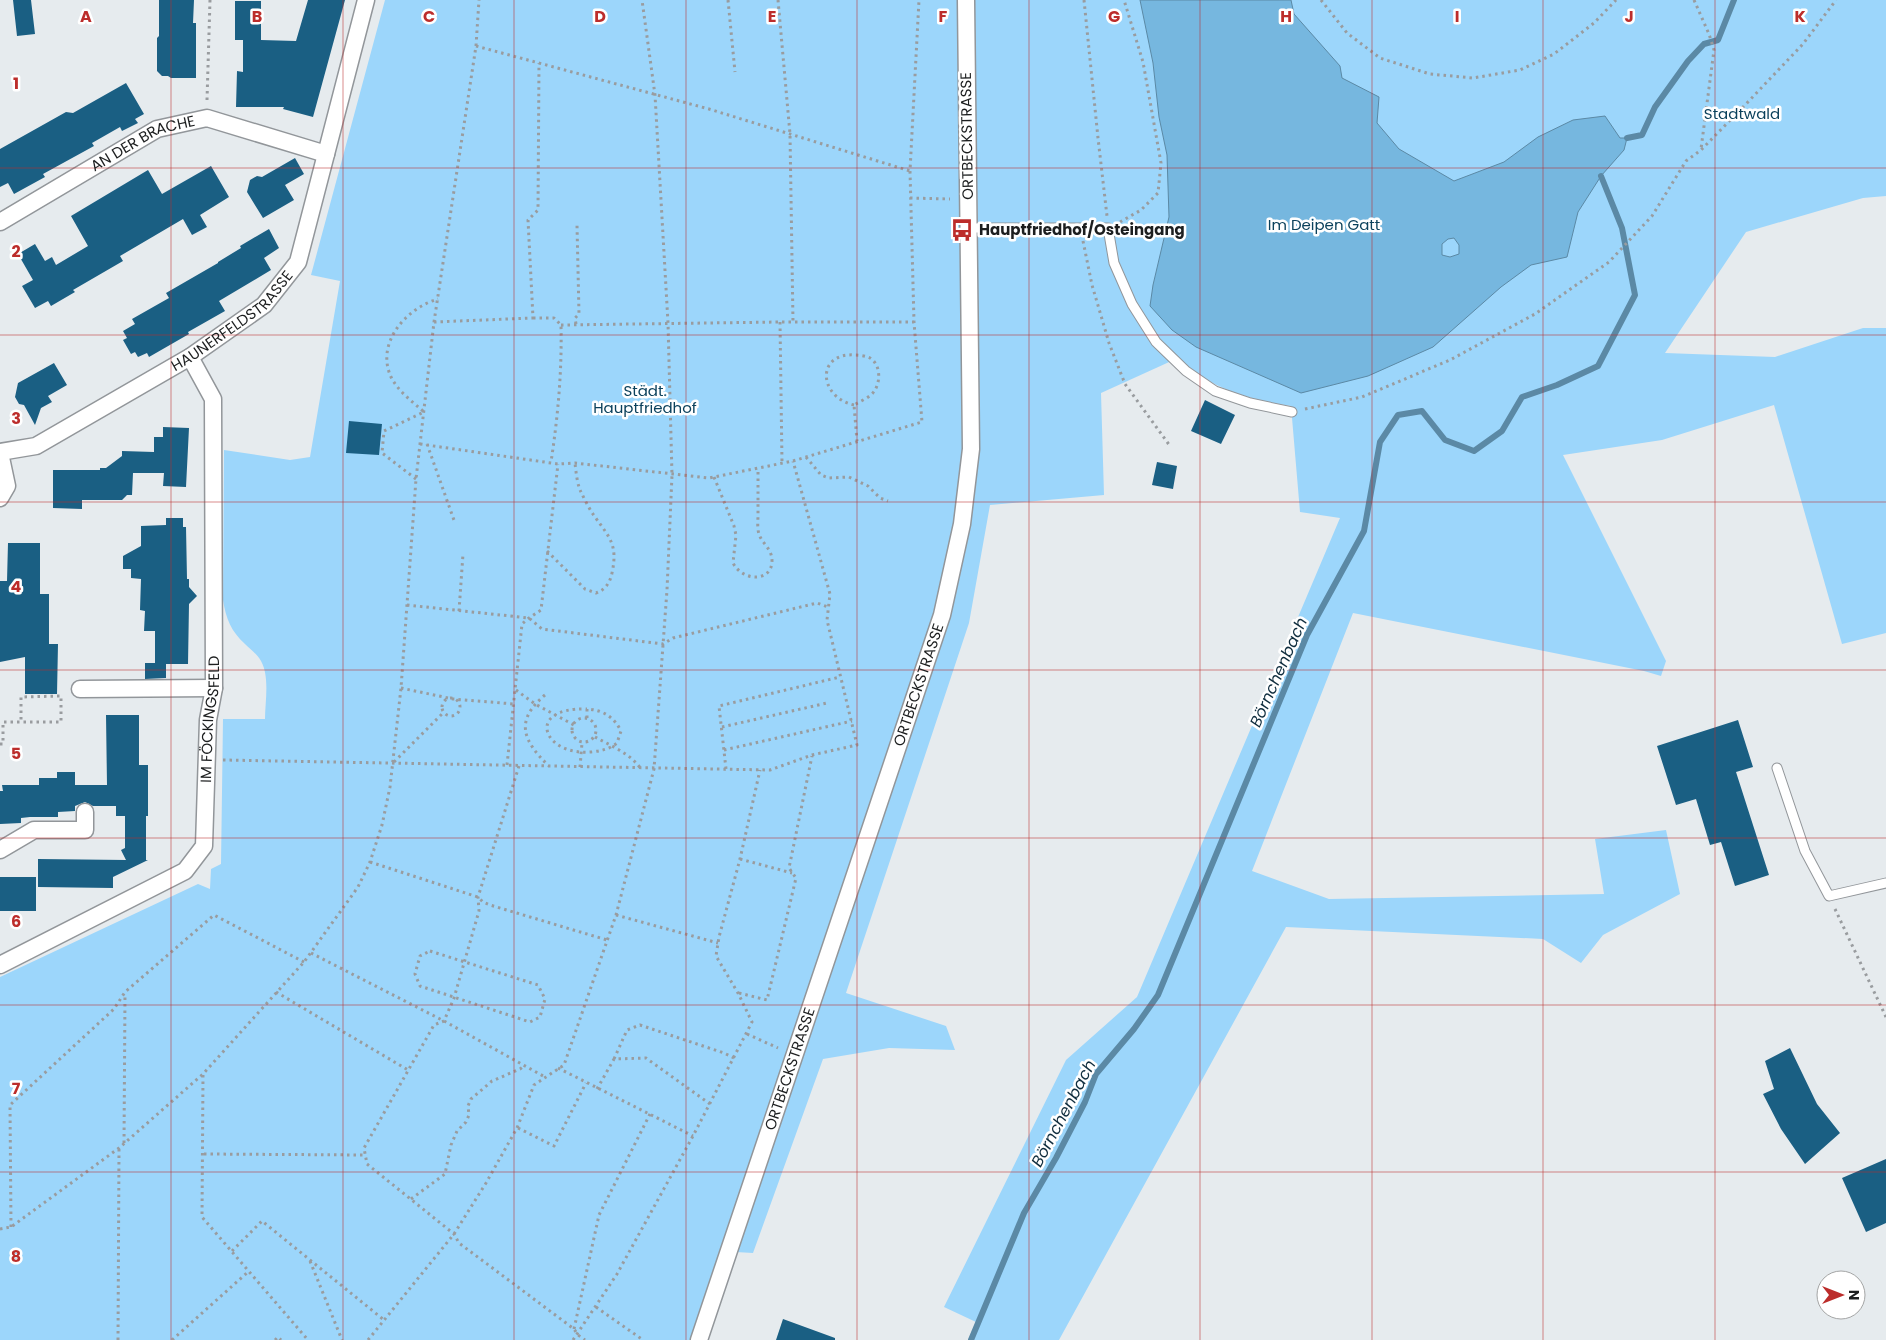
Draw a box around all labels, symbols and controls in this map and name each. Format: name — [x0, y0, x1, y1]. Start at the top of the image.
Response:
text: A — [80, 5, 92, 28]
text: B — [252, 5, 262, 28]
text: C — [423, 5, 435, 28]
text: D — [594, 5, 606, 28]
text: E — [768, 5, 776, 28]
text: F — [939, 5, 948, 28]
text: G — [1108, 5, 1120, 28]
text: H — [1280, 5, 1292, 28]
text: I — [1455, 5, 1459, 28]
text: J — [1624, 5, 1634, 28]
text: K — [1794, 5, 1806, 28]
text: 1 — [13, 72, 19, 95]
street label: ORTBECKSTRASSE — [955, 72, 978, 200]
park label: Stadtwald — [1704, 103, 1780, 124]
street label: AN DER BRACHE — [86, 110, 197, 176]
park label: Im Deipen Gatt — [1268, 214, 1380, 235]
bus stop icon: Hauptfriedhof/Osteingang — [949, 217, 975, 243]
place label: Hauptfriedhof/Osteingang — [979, 219, 1185, 240]
text: 2 — [11, 240, 21, 263]
street label: HAUNERFELDSTRASSE — [167, 266, 297, 376]
park label: Städt. Hauptfriedhof — [593, 380, 697, 418]
text: 3 — [11, 407, 21, 430]
text: 4 — [11, 575, 22, 598]
water label: Börnchenbach — [1244, 614, 1313, 731]
street label: ORTBECKSTRASSE — [888, 621, 948, 749]
street label: IM FÖCKINGSFELD — [195, 656, 224, 783]
text: 5 — [11, 742, 21, 765]
text: 6 — [11, 910, 21, 933]
street label: ORTBECKSTRASSE — [759, 1005, 820, 1133]
water label: Börnchenbach — [1026, 1056, 1101, 1171]
text: 7 — [12, 1077, 21, 1100]
text: 8 — [11, 1245, 21, 1268]
north arrow — [1816, 1270, 1866, 1320]
text: N — [1844, 1290, 1864, 1300]

